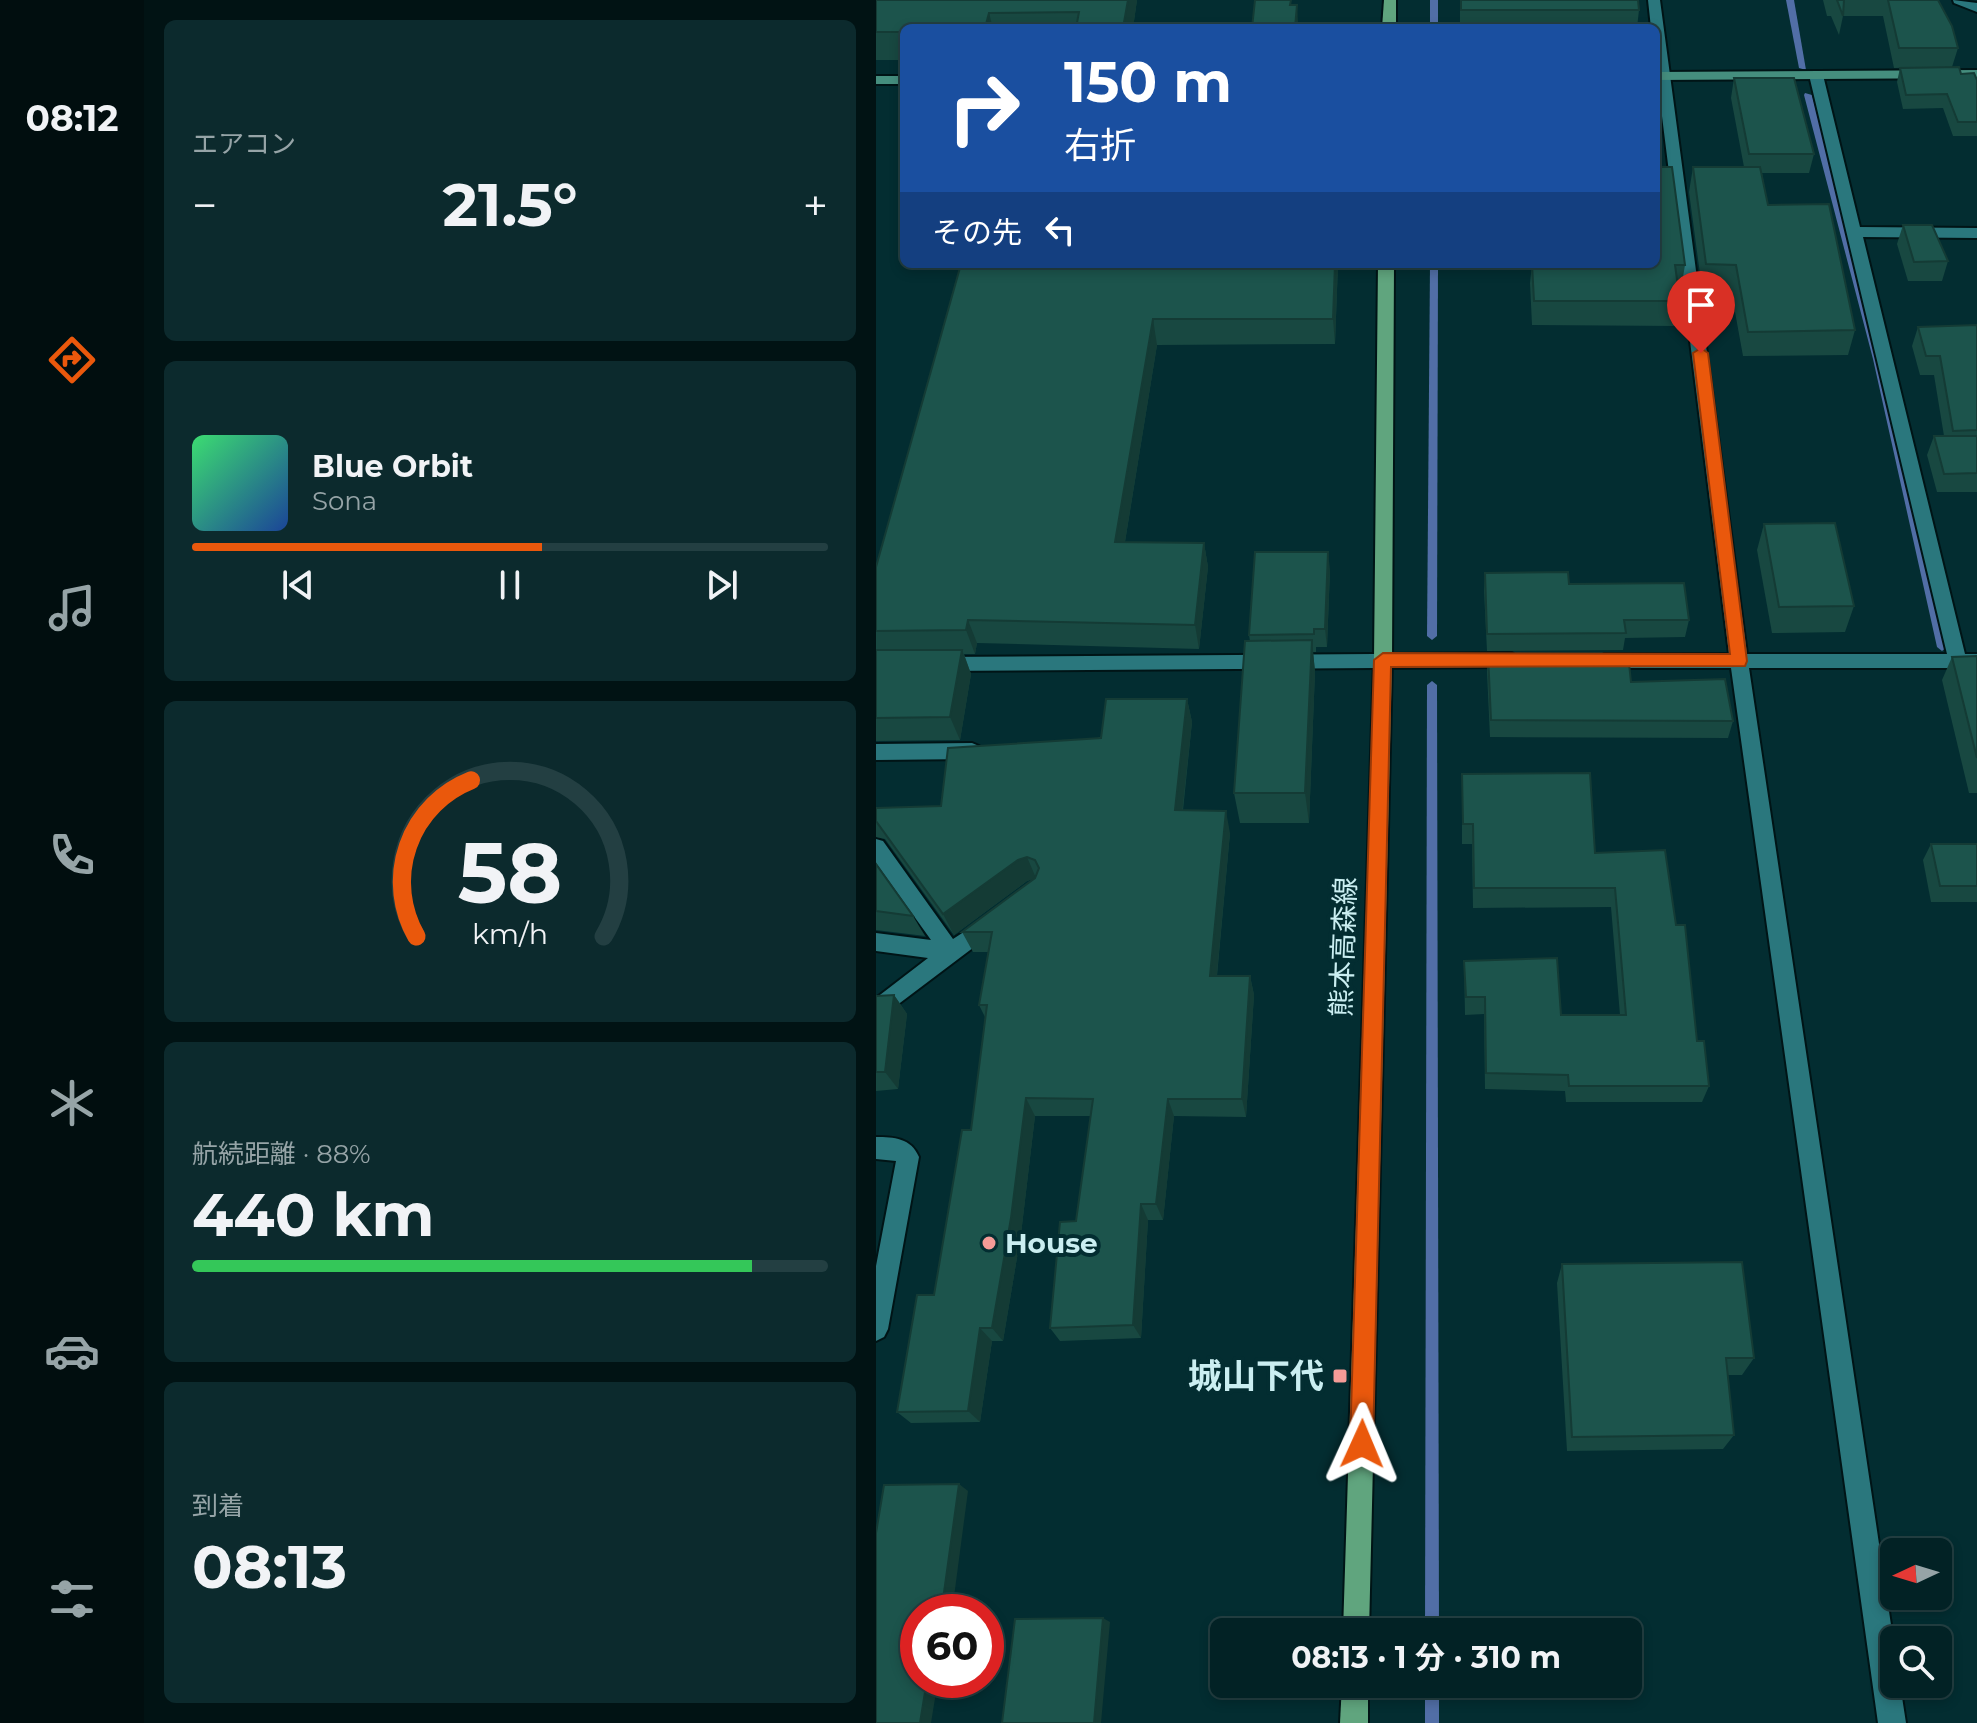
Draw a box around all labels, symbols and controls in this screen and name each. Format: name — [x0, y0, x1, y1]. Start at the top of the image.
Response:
text: 150 m — [1064, 48, 1232, 116]
icon: right — [932, 56, 1036, 160]
text: 08:12 — [26, 96, 119, 140]
text: 右折 — [1064, 123, 1136, 167]
text: エアコン — [192, 128, 296, 160]
text: 21.5° — [442, 168, 578, 241]
text: − — [192, 178, 217, 232]
text: + — [803, 178, 828, 232]
icon: left — [1038, 208, 1082, 252]
text: その先 — [932, 214, 1022, 251]
pin — [1667, 271, 1735, 353]
icon: arrive — [1679, 283, 1723, 327]
icon: directions — [44, 332, 100, 388]
text: Blue Orbit — [312, 448, 473, 485]
text: Sona — [312, 485, 377, 517]
icon: previous — [276, 563, 320, 607]
icon: pause — [488, 563, 532, 607]
icon: next — [700, 563, 744, 607]
icon: music — [44, 580, 100, 636]
text: 58 — [458, 822, 562, 924]
icon: phone — [44, 827, 100, 883]
street label: 熊本高森線 — [1324, 876, 1362, 1018]
text: km/h — [472, 917, 548, 952]
icon: climate — [44, 1075, 100, 1131]
text: 航続距離 · 88% — [192, 1138, 371, 1170]
text: 440 km — [192, 1178, 434, 1251]
place label: House — [1005, 1226, 1098, 1260]
marker: House — [980, 1234, 998, 1252]
icon: car — [44, 1323, 100, 1379]
place label: 城山下代 — [1188, 1355, 1324, 1397]
marker: 城山下代 — [1331, 1367, 1349, 1385]
position arrow — [1320, 1402, 1404, 1486]
text: 到着 — [192, 1490, 244, 1522]
text: 08:13 — [192, 1530, 347, 1603]
north arrow — [1880, 1538, 1952, 1610]
map controls — [1880, 1538, 1952, 1698]
icon: filters — [44, 1571, 100, 1627]
speed limit sign: 60 — [900, 1594, 1004, 1698]
button: search — [1880, 1626, 1952, 1698]
text: 08:13 · 1 分 · 310 m — [1291, 1639, 1561, 1676]

